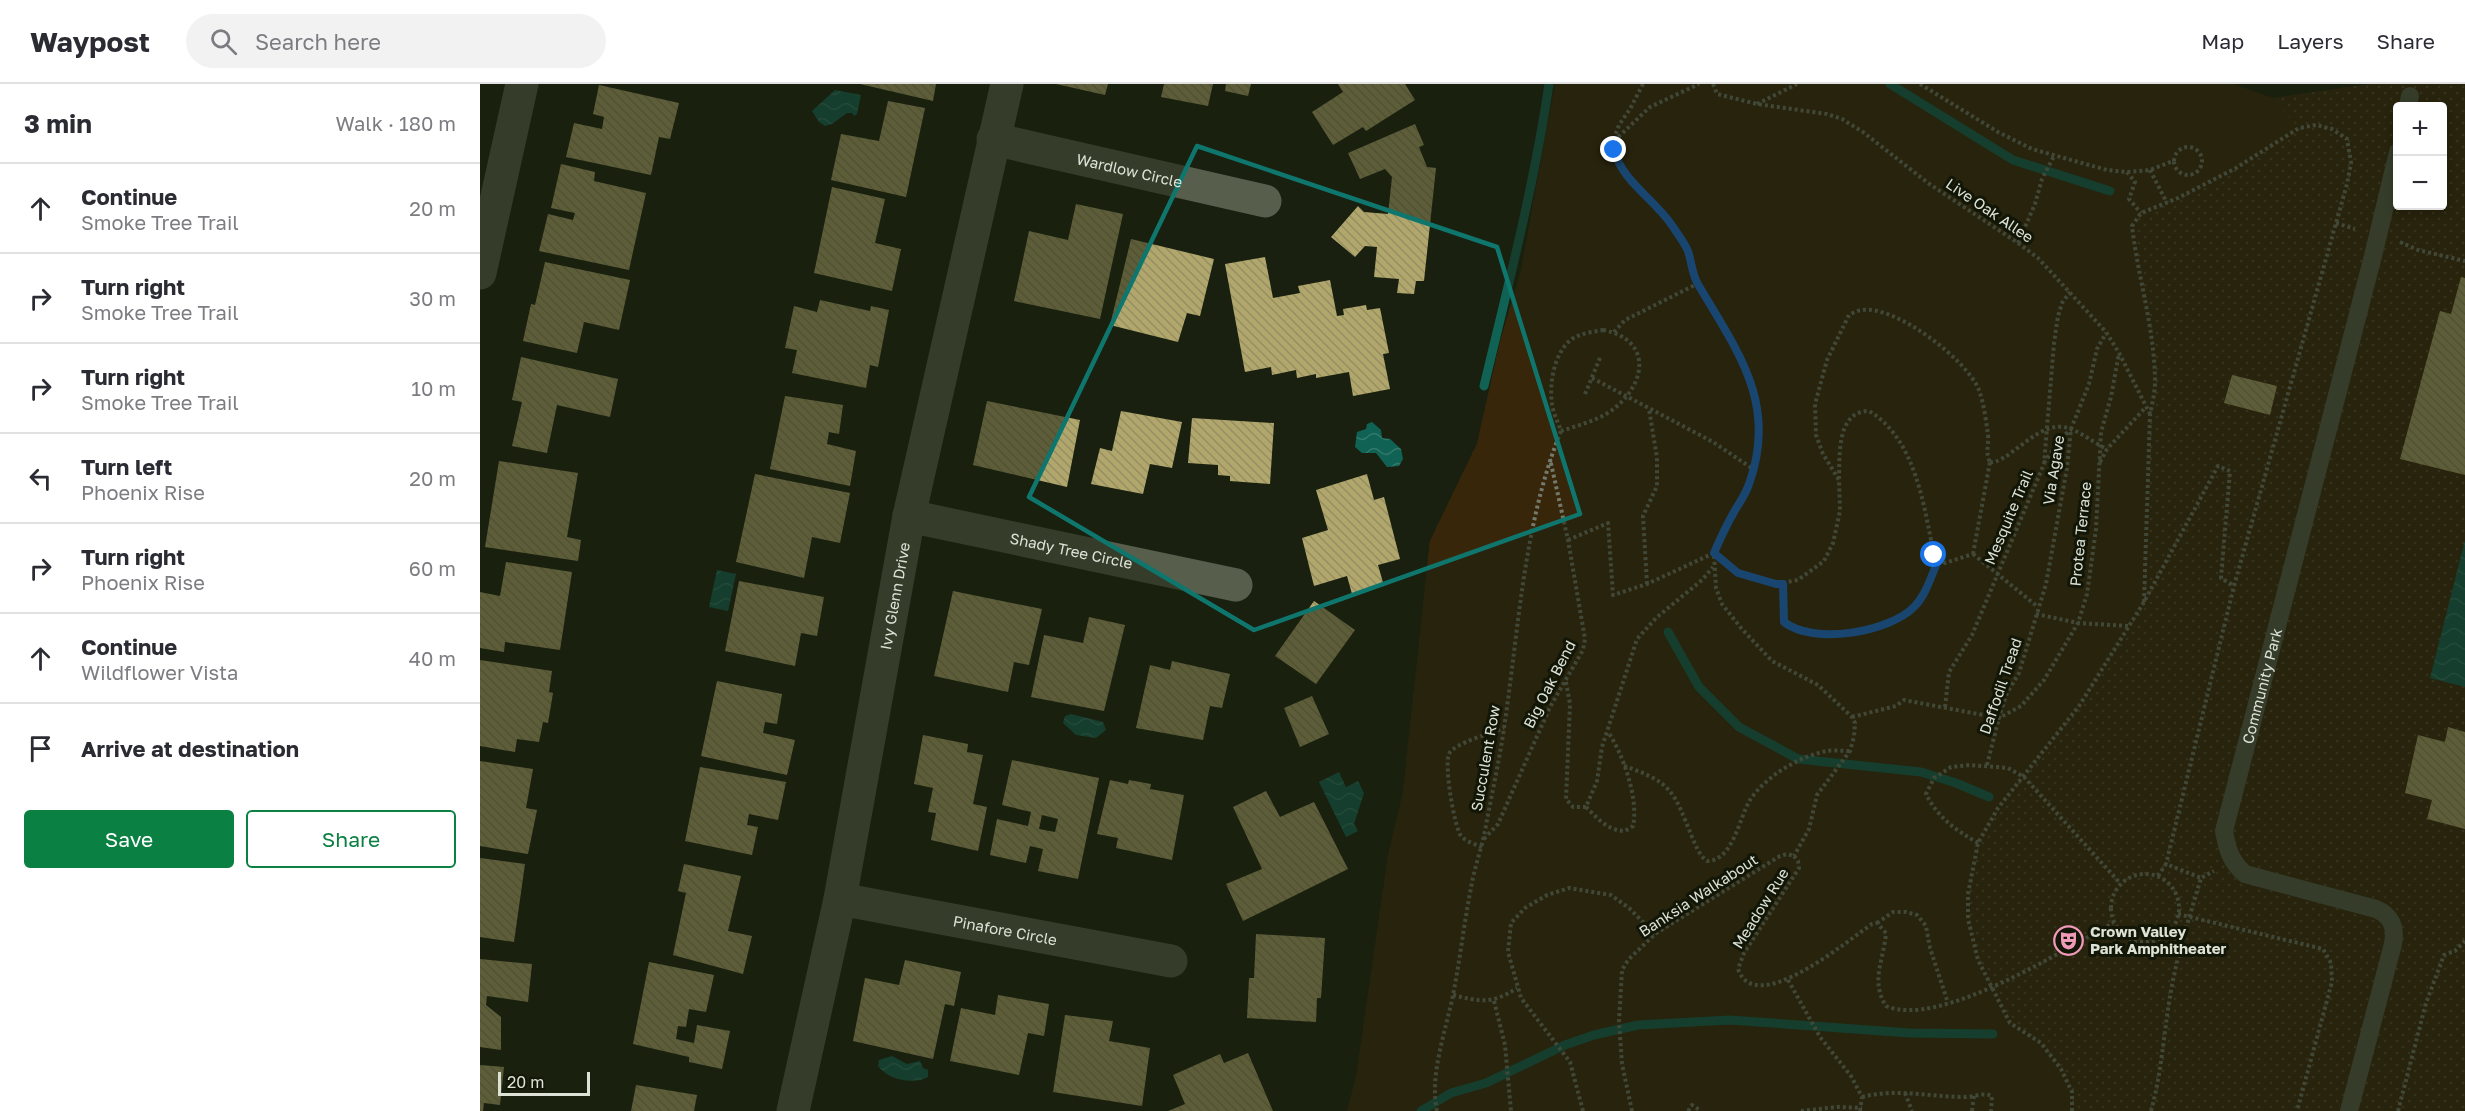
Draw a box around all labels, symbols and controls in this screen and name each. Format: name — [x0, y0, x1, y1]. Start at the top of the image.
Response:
search box — [186, 14, 606, 68]
text: Waypost — [30, 25, 150, 58]
icon: search — [207, 25, 240, 58]
text: Search here — [255, 28, 381, 55]
text: Map — [2201, 28, 2244, 54]
text: Layers — [2277, 28, 2344, 54]
text: Share — [2377, 28, 2435, 54]
map controls — [2393, 102, 2447, 210]
button: + — [2393, 102, 2447, 156]
text: 3 min — [24, 108, 92, 139]
text: Walk · 180 m — [336, 111, 456, 135]
route end — [1600, 136, 1626, 162]
street label: Wardlow Circle — [1075, 149, 1185, 191]
button: − — [2393, 156, 2447, 210]
street label: Live Oak Allee — [1943, 174, 2037, 246]
text: Continue — [81, 183, 177, 210]
icon: ahead — [24, 192, 57, 225]
text: 20 m — [409, 196, 456, 220]
text: Smoke Tree Trail — [81, 210, 239, 234]
text: Turn right — [81, 273, 185, 300]
icon: right — [24, 282, 57, 315]
text: 30 m — [409, 286, 456, 310]
text: Smoke Tree Trail — [81, 300, 239, 324]
text: Turn right — [81, 363, 185, 390]
icon: right — [24, 372, 57, 405]
text: 10 m — [411, 376, 456, 400]
text: Smoke Tree Trail — [81, 390, 239, 414]
street label: Via Agave — [2039, 434, 2067, 506]
text: Turn left — [81, 453, 172, 480]
icon: left — [24, 462, 57, 495]
text: 20 m — [409, 466, 456, 490]
street label: Mesquite Trail — [1980, 467, 2036, 567]
text: Phoenix Rise — [81, 480, 205, 504]
street label: Protea Terrace — [2066, 481, 2094, 587]
street label: Shady Tree Circle — [1008, 529, 1135, 572]
street label: Ivy Glenn Drive — [876, 540, 913, 651]
route start — [1920, 541, 1946, 567]
text: Turn right — [81, 543, 185, 570]
icon: right — [24, 552, 57, 585]
text: 60 m — [409, 556, 456, 580]
text: Phoenix Rise — [81, 570, 205, 594]
street label: Community Park — [2238, 626, 2285, 746]
text: Continue — [81, 633, 177, 660]
street label: Daffodil Tread — [1975, 635, 2025, 737]
street label: Big Oak Bend — [1519, 637, 1579, 731]
icon: ahead — [24, 642, 57, 675]
text: 40 m — [409, 646, 456, 670]
text: Wildflower Vista — [81, 660, 238, 684]
street label: Succulent Row — [1467, 704, 1503, 812]
icon: arrive — [24, 732, 57, 765]
text: Arrive at destination — [81, 735, 299, 762]
button: Save — [24, 810, 234, 868]
button: Share — [246, 810, 456, 868]
street label: Banksia Walkabout — [1635, 850, 1761, 940]
street label: Meadow Rue — [1728, 864, 1792, 952]
street label: Pinafore Circle — [952, 911, 1059, 949]
place label: Crown Valley Park Amphitheater — [2090, 922, 2226, 957]
theatre icon: Crown Valley Park Amphitheater — [2053, 924, 2085, 956]
scale bar — [498, 1069, 590, 1096]
text: 20 m — [507, 1072, 544, 1092]

